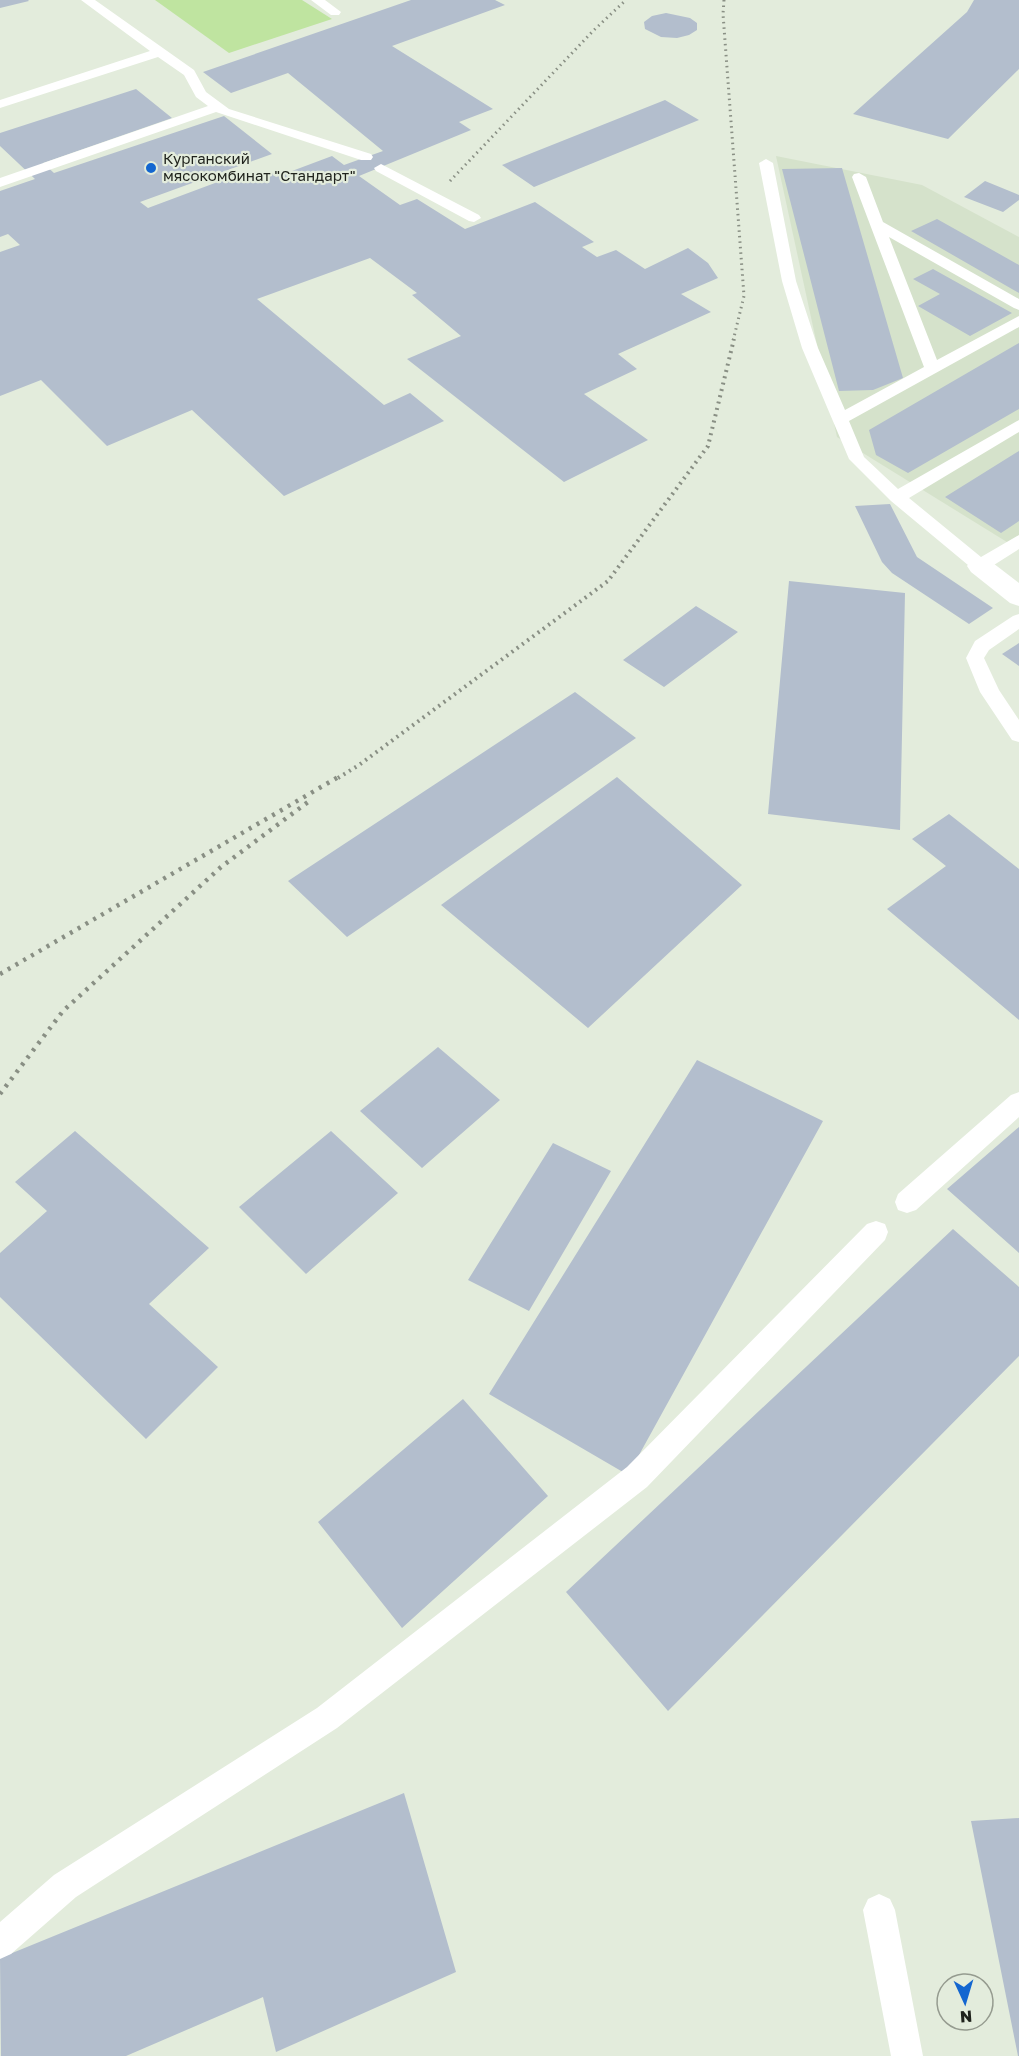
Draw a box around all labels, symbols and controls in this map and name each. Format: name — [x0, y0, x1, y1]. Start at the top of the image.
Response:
place label: Курганский мясокомбинат "Стандарт" — [163, 149, 356, 184]
marker: Курганский мясокомбинат "Стандарт" — [144, 161, 158, 175]
north arrow — [935, 1972, 995, 2032]
text: N — [959, 2007, 973, 2027]

